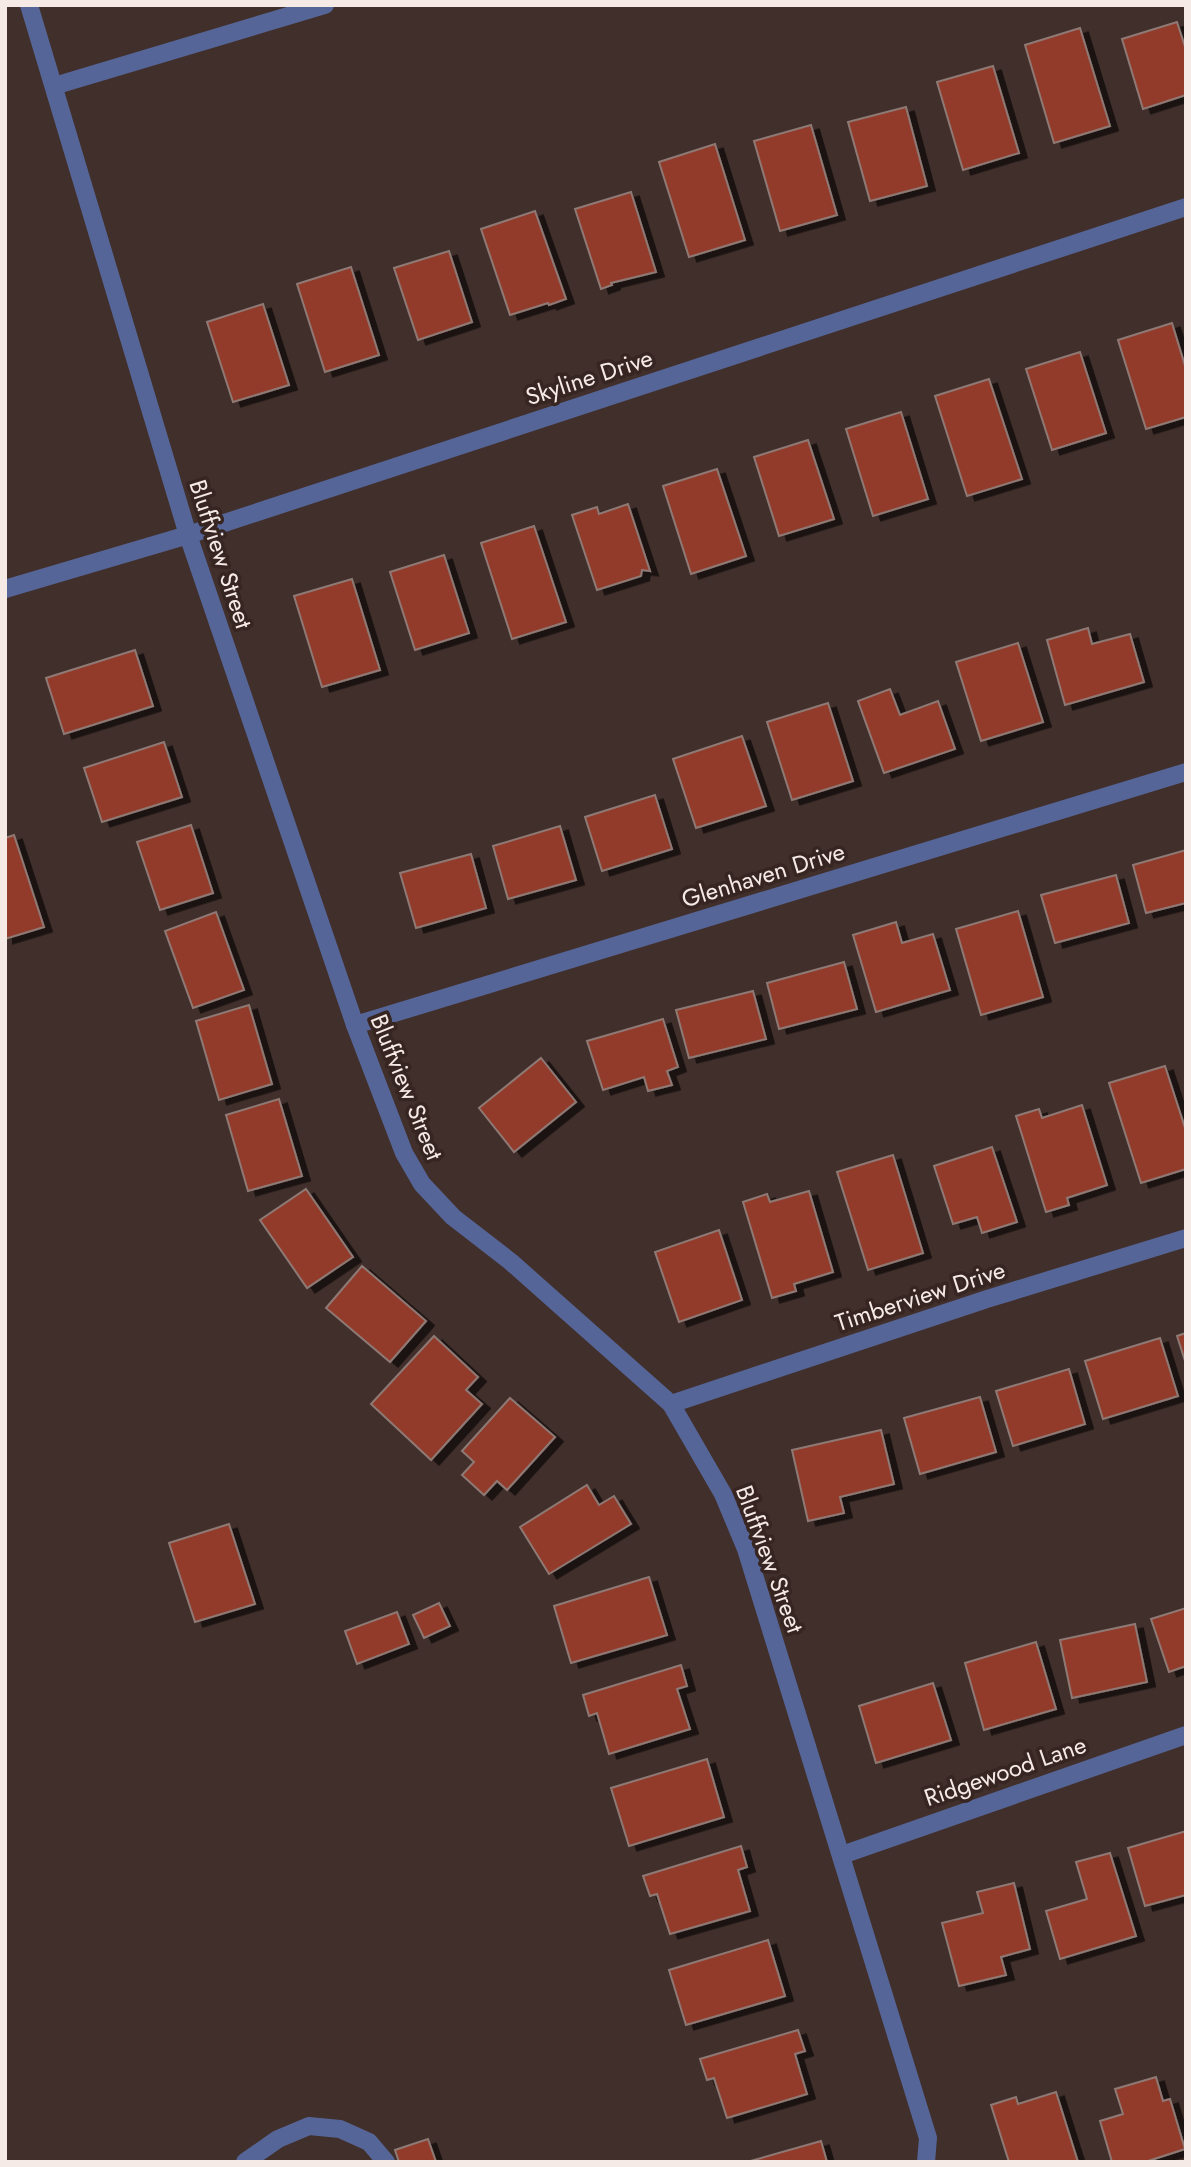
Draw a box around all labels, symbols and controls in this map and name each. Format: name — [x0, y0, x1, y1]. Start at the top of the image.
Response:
street label: Skyline Drive — [521, 340, 657, 414]
street label: Bluffview Street — [180, 475, 262, 633]
street label: Glenhaven Drive — [677, 834, 849, 916]
street label: Bluffview Street — [362, 1009, 452, 1166]
street label: Timberview Drive — [831, 1252, 1009, 1340]
street label: Bluffview Street — [727, 1480, 813, 1638]
street label: Ridgewood Lane — [919, 1727, 1091, 1815]

